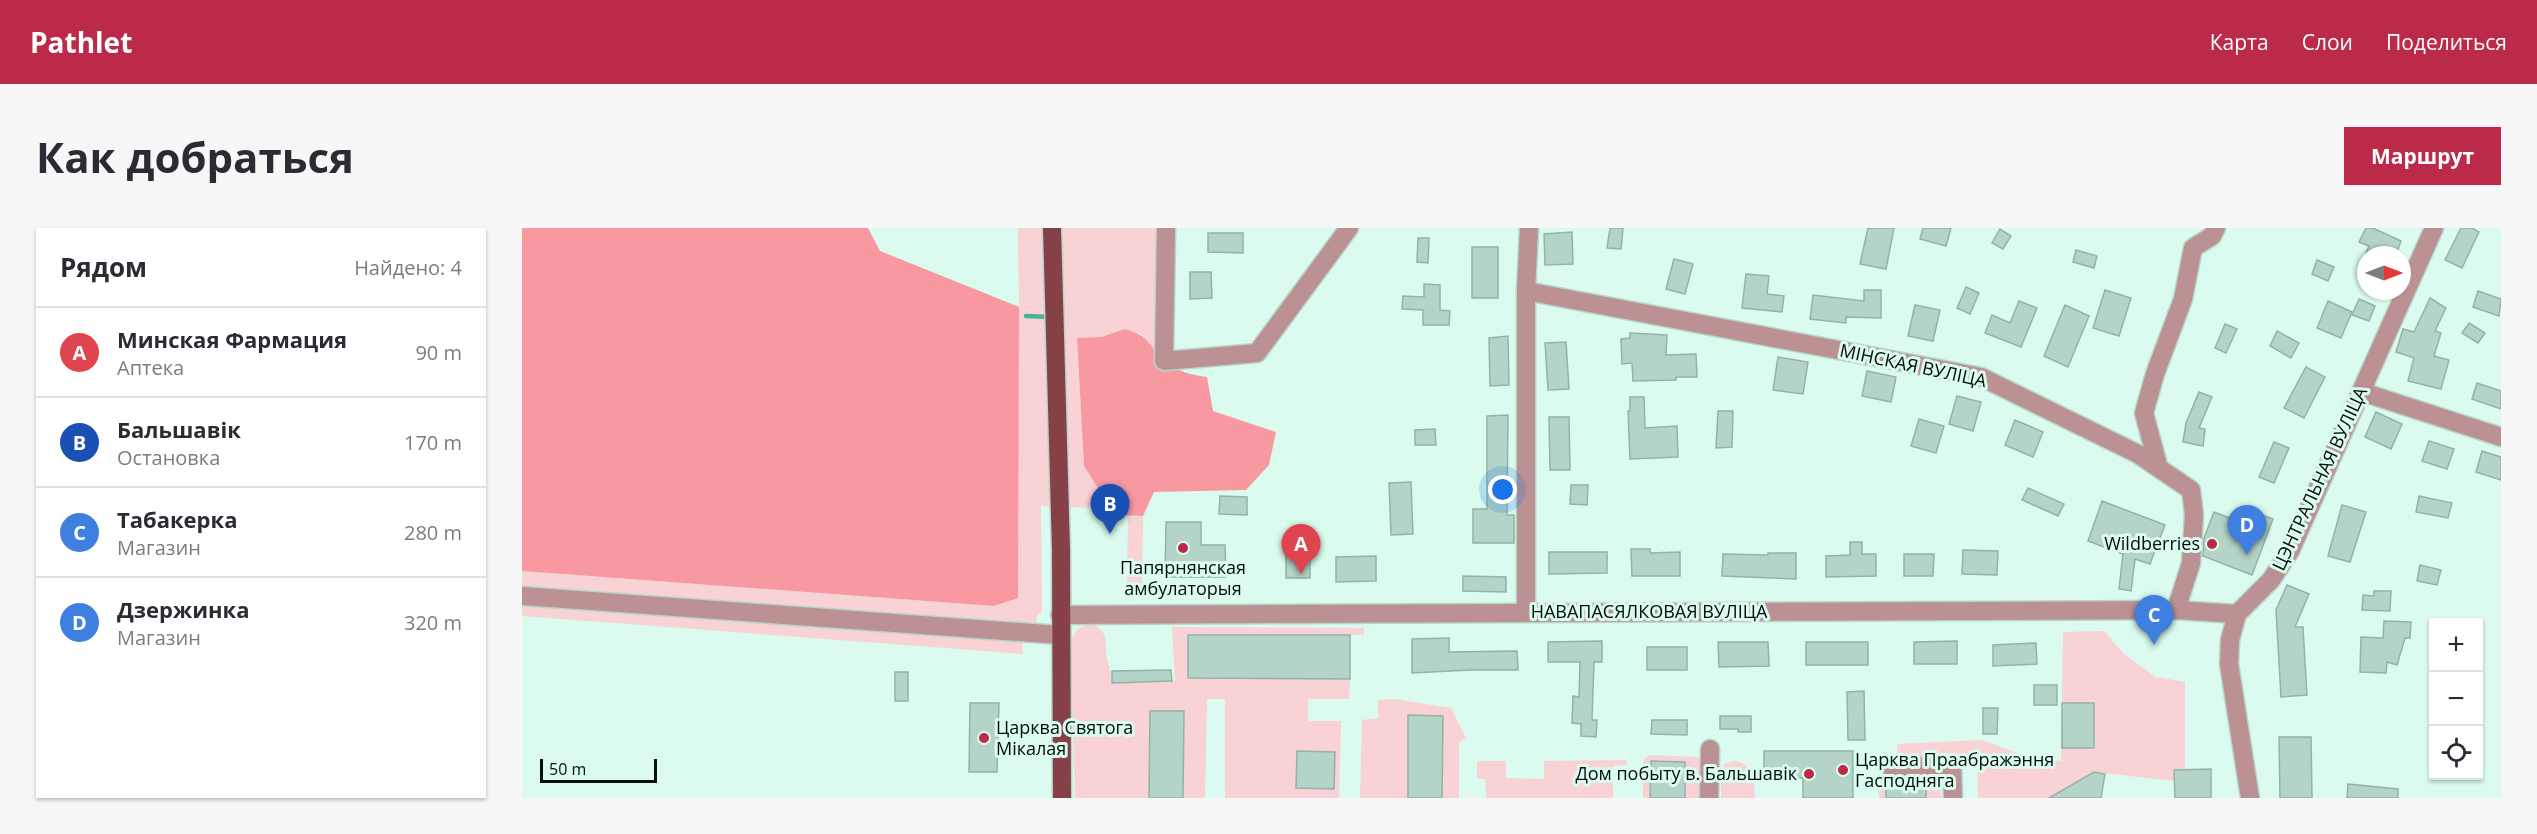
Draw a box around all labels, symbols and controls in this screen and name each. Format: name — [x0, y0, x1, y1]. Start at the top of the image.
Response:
text: Pathlet — [30, 23, 132, 61]
text: Карта — [2210, 28, 2269, 56]
text: Слои — [2302, 28, 2353, 56]
text: Поделиться — [2386, 28, 2507, 56]
button: Маршрут — [2344, 127, 2501, 185]
text: Как добраться — [36, 128, 354, 185]
north arrow — [2357, 246, 2411, 300]
text: Рядом — [60, 249, 147, 285]
text: Найдено: 4 — [354, 254, 462, 281]
text: Минская Фармация — [117, 324, 347, 354]
street label: МІНСКАЯ ВУЛІЦА — [1838, 338, 1989, 392]
text: A — [73, 339, 86, 366]
text: 90 m — [415, 339, 462, 366]
text: Аптека — [117, 354, 184, 381]
street label: ЦЭНТРАЛЬНАЯ ВУЛІЦА — [2266, 382, 2372, 574]
text: Бальшавік — [117, 414, 241, 444]
text: B — [73, 429, 86, 456]
text: 170 m — [404, 429, 462, 456]
text: Остановка — [117, 444, 220, 471]
your location — [1488, 475, 1517, 504]
pin: B — [1090, 484, 1130, 534]
text: Табакерка — [117, 504, 237, 534]
pin: D — [2228, 506, 2266, 555]
text: C — [73, 519, 86, 546]
text: 280 m — [404, 519, 462, 546]
pin: A — [1282, 524, 1320, 574]
place label: Wildberries — [2104, 531, 2200, 555]
text: Магазин — [117, 534, 201, 561]
marker: Wildberries — [2205, 537, 2219, 551]
marker: Папярнянская амбулаторыя — [1176, 541, 1190, 555]
place label: Папярнянская амбулаторыя — [1120, 555, 1246, 600]
text: Дзержинка — [117, 594, 249, 624]
pin: C — [2134, 596, 2174, 645]
street label: НАВАПАСЯЛКОВАЯ ВУЛІЦА — [1531, 599, 1768, 623]
text: D — [72, 609, 87, 636]
text: 320 m — [404, 609, 462, 636]
map controls — [2429, 618, 2483, 780]
button: + — [2429, 618, 2483, 672]
text: Магазин — [117, 624, 201, 651]
button: − — [2429, 672, 2483, 726]
place label: Царква Святога Мікалая — [996, 715, 1133, 760]
button: locate — [2429, 726, 2483, 780]
marker: Царква Святога Мікалая — [977, 731, 991, 745]
place label: Царква Праабражэння Гасподняга — [1855, 747, 2054, 792]
scale bar — [540, 756, 657, 784]
text: 50 m — [549, 758, 586, 780]
place label: Дом побыту в. Бальшавік — [1575, 761, 1798, 785]
marker: Царква Праабражэння Гасподняга — [1836, 763, 1850, 777]
marker: Дом побыту в. Бальшавік — [1802, 767, 1816, 781]

